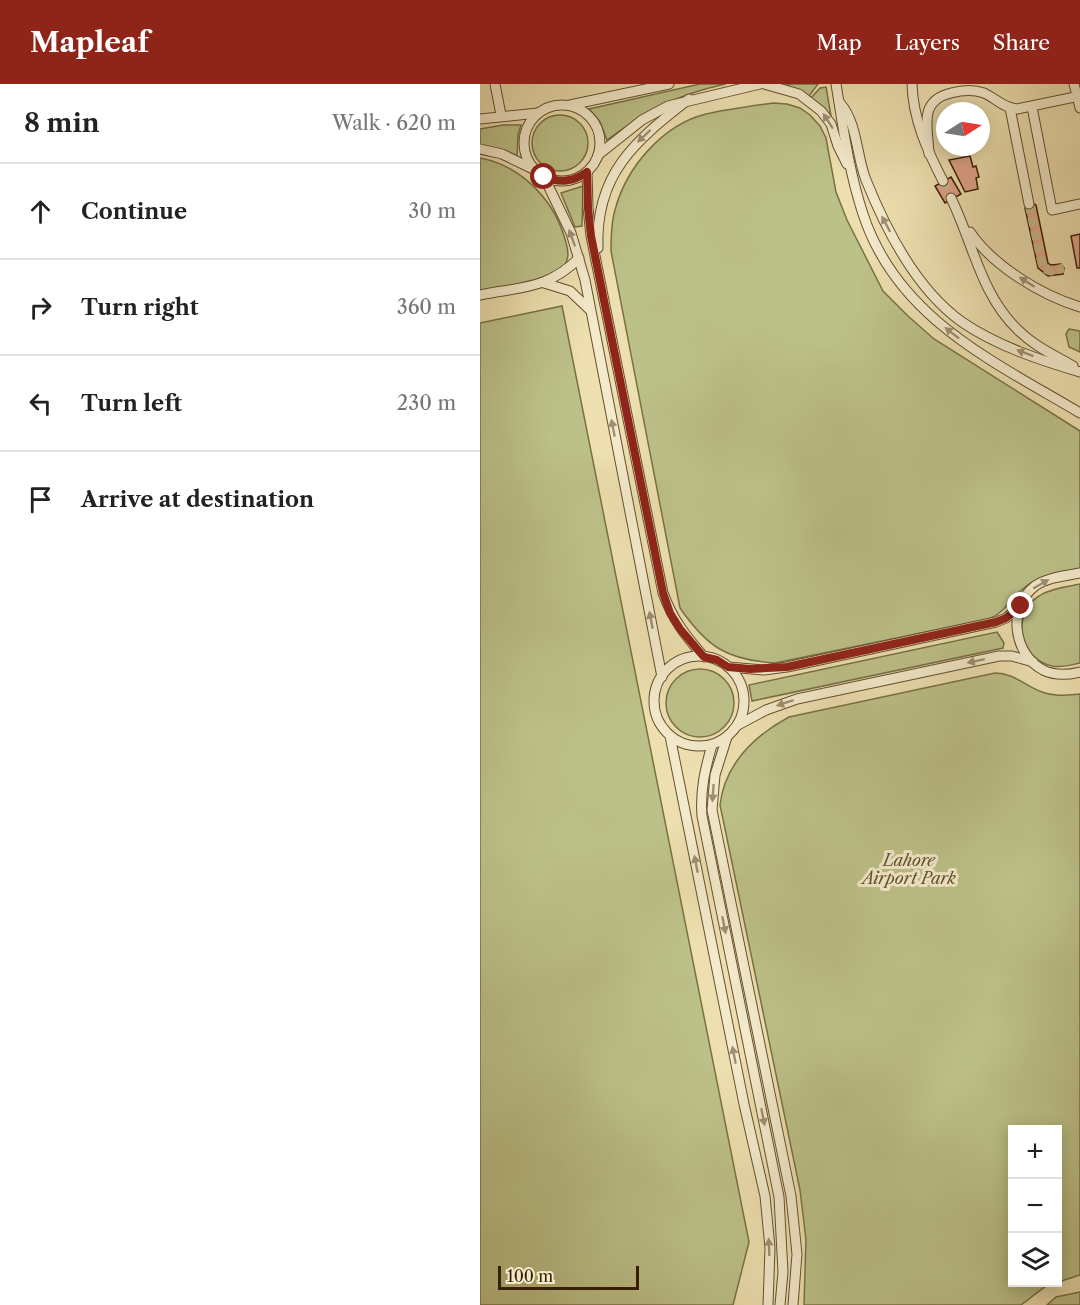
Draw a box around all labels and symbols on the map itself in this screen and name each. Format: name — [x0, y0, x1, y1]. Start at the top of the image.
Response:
north arrow — [936, 102, 990, 156]
one-way arrow — [823, 113, 834, 129]
one-way arrow — [637, 129, 651, 143]
route start — [530, 163, 556, 189]
one-way arrow — [881, 216, 891, 233]
one-way arrow — [567, 229, 577, 247]
one-way arrow — [1019, 277, 1035, 288]
one-way arrow — [944, 327, 960, 340]
one-way arrow — [1016, 348, 1034, 357]
one-way arrow — [608, 419, 617, 438]
one-way arrow — [1033, 579, 1050, 589]
route end — [1007, 592, 1033, 618]
one-way arrow — [646, 610, 655, 629]
one-way arrow — [966, 657, 985, 666]
one-way arrow — [776, 698, 794, 708]
one-way arrow — [708, 784, 717, 803]
park label: Lahore Airport Park — [859, 850, 956, 888]
one-way arrow — [691, 854, 700, 873]
one-way arrow — [720, 916, 729, 935]
one-way arrow — [729, 1046, 738, 1065]
one-way arrow — [759, 1107, 768, 1126]
one-way arrow — [765, 1237, 774, 1256]
scale bar — [498, 1263, 639, 1290]

